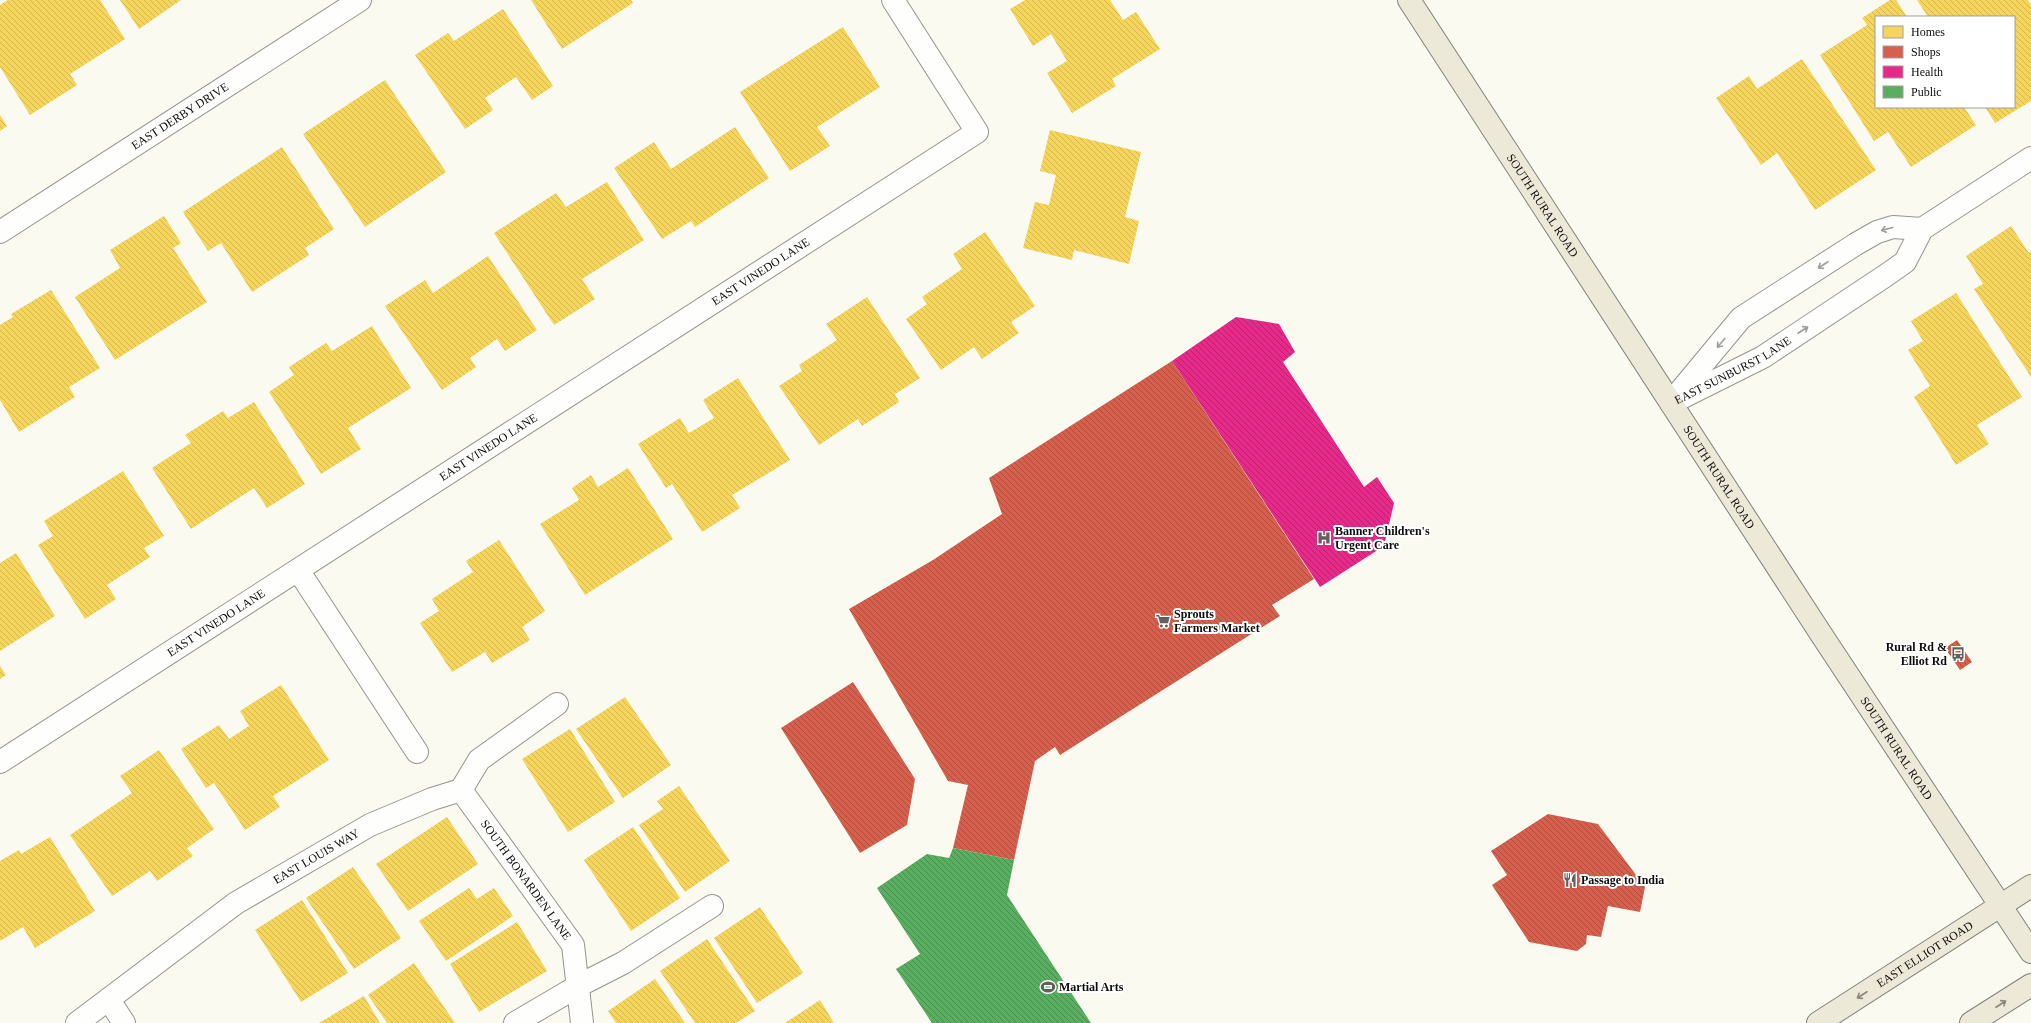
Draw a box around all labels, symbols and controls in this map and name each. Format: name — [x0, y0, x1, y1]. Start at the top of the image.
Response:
legend — [1875, 16, 2015, 108]
text: Homes — [1911, 25, 1945, 39]
text: Shops — [1911, 45, 1941, 59]
text: Health — [1911, 65, 1943, 79]
street label: EAST DERBY DRIVE — [129, 80, 231, 153]
text: Public — [1911, 85, 1942, 99]
street label: SOUTH RURAL ROAD — [1504, 151, 1581, 260]
one-way arrow — [1881, 226, 1894, 233]
street label: EAST VINEDO LANE — [709, 235, 812, 308]
one-way arrow — [1818, 261, 1829, 269]
one-way arrow — [1797, 326, 1808, 334]
street label: EAST SUNBURST LANE — [1672, 333, 1794, 407]
one-way arrow — [1716, 338, 1725, 348]
street label: EAST VINEDO LANE — [437, 410, 540, 484]
street label: SOUTH RURAL ROAD — [1680, 423, 1758, 532]
place label: Banner Children's Urgent Care — [1335, 524, 1430, 552]
hospital icon: Banner Children's Urgent Care — [1316, 530, 1332, 546]
street label: EAST VINEDO LANE — [164, 586, 268, 659]
place label: Sprouts Farmers Market — [1174, 607, 1260, 635]
supermarket icon: Sprouts Farmers Market — [1155, 613, 1171, 629]
place label: Rural Rd & Elliot Rd — [1886, 640, 1947, 668]
bus stop icon: Rural Rd & Elliot Rd — [1950, 646, 1966, 662]
street label: SOUTH RURAL ROAD — [1857, 694, 1936, 803]
street label: SOUTH BONARDEN LANE — [478, 817, 574, 943]
street label: EAST LOUIS WAY — [271, 826, 362, 887]
restaurant icon: Passage to India — [1562, 872, 1578, 888]
place label: Passage to India — [1581, 873, 1664, 887]
street label: EAST ELLIOT ROAD — [1874, 918, 1976, 990]
sports icon: Martial Arts — [1040, 979, 1056, 995]
place label: Martial Arts — [1059, 980, 1124, 994]
one-way arrow — [1857, 991, 1868, 999]
one-way arrow — [1995, 1000, 2006, 1008]

